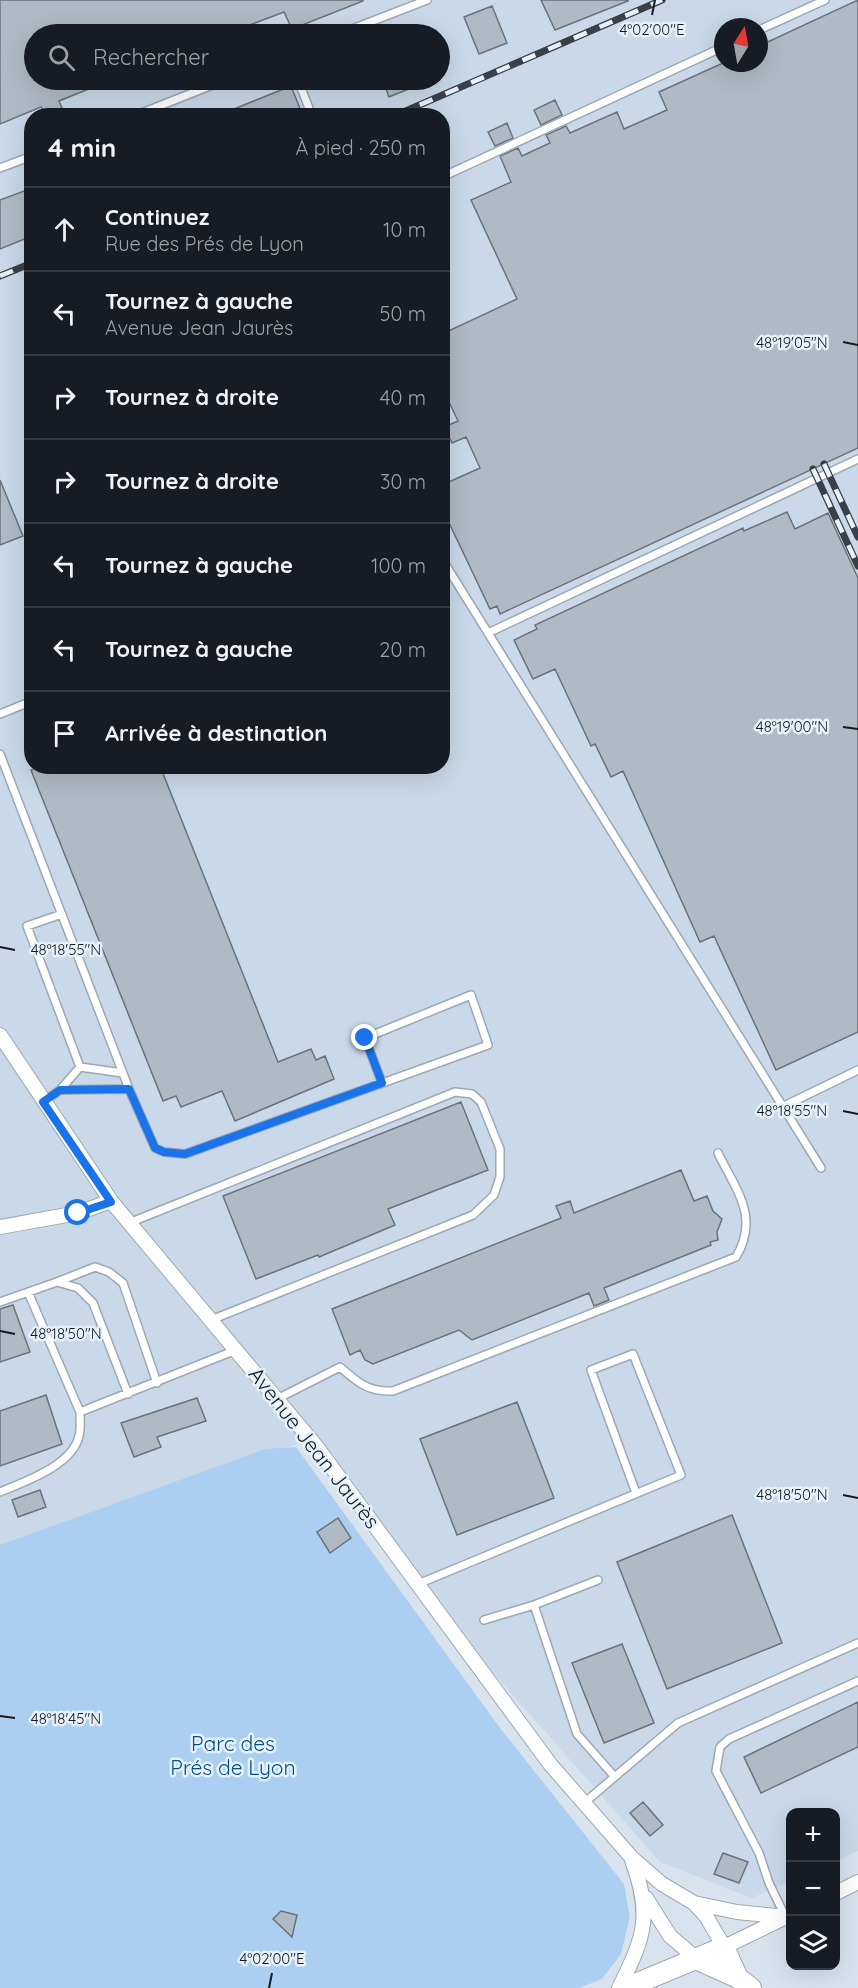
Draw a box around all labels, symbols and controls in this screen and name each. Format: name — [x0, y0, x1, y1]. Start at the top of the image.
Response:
north arrow — [714, 18, 768, 72]
text: 4°02'00"E — [619, 20, 685, 39]
search box — [24, 24, 450, 90]
icon: search — [45, 41, 78, 74]
text: Rechercher — [93, 43, 209, 71]
text: 4 min — [48, 131, 116, 164]
text: À pied · 250 m — [295, 135, 426, 160]
text: Continuez — [105, 203, 209, 231]
icon: ahead — [48, 213, 81, 246]
text: 10 m — [383, 217, 426, 242]
text: Rue des Prés de Lyon — [105, 231, 304, 256]
text: Tournez à gauche — [105, 287, 293, 315]
icon: left — [48, 297, 81, 330]
text: 50 m — [380, 301, 426, 326]
text: Avenue Jean Jaurès — [105, 315, 294, 340]
text: 48°19'05"N — [756, 333, 828, 352]
icon: right — [48, 381, 81, 414]
text: Tournez à droite — [105, 383, 279, 411]
text: 40 m — [380, 385, 426, 410]
icon: right — [48, 465, 81, 498]
text: Tournez à droite — [105, 467, 279, 495]
text: 30 m — [380, 469, 426, 494]
icon: left — [48, 549, 81, 582]
text: Tournez à gauche — [105, 551, 293, 579]
text: 100 m — [371, 553, 426, 578]
icon: left — [48, 633, 81, 666]
text: Tournez à gauche — [105, 635, 293, 663]
text: 20 m — [379, 637, 426, 662]
icon: arrive — [48, 717, 81, 750]
text: 48°19'00"N — [756, 717, 828, 736]
text: Arrivée à destination — [105, 719, 327, 747]
text: 48°18'55"N — [31, 940, 101, 959]
route end — [351, 1024, 377, 1050]
text: 48°18'55"N — [757, 1101, 827, 1120]
route start — [64, 1199, 90, 1225]
text: 48°18'50"N — [30, 1324, 102, 1343]
street label: Avenue Jean Jaurès — [244, 1361, 386, 1533]
text: 48°18'50"N — [756, 1485, 828, 1504]
text: 48°18'45"N — [31, 1709, 101, 1728]
park label: Parc des Prés de Lyon — [170, 1730, 296, 1780]
map controls — [786, 1808, 840, 1970]
button: + — [786, 1808, 840, 1862]
button: − — [786, 1862, 840, 1916]
button: layers — [786, 1916, 840, 1970]
text: 4°02'00"E — [239, 1949, 305, 1968]

